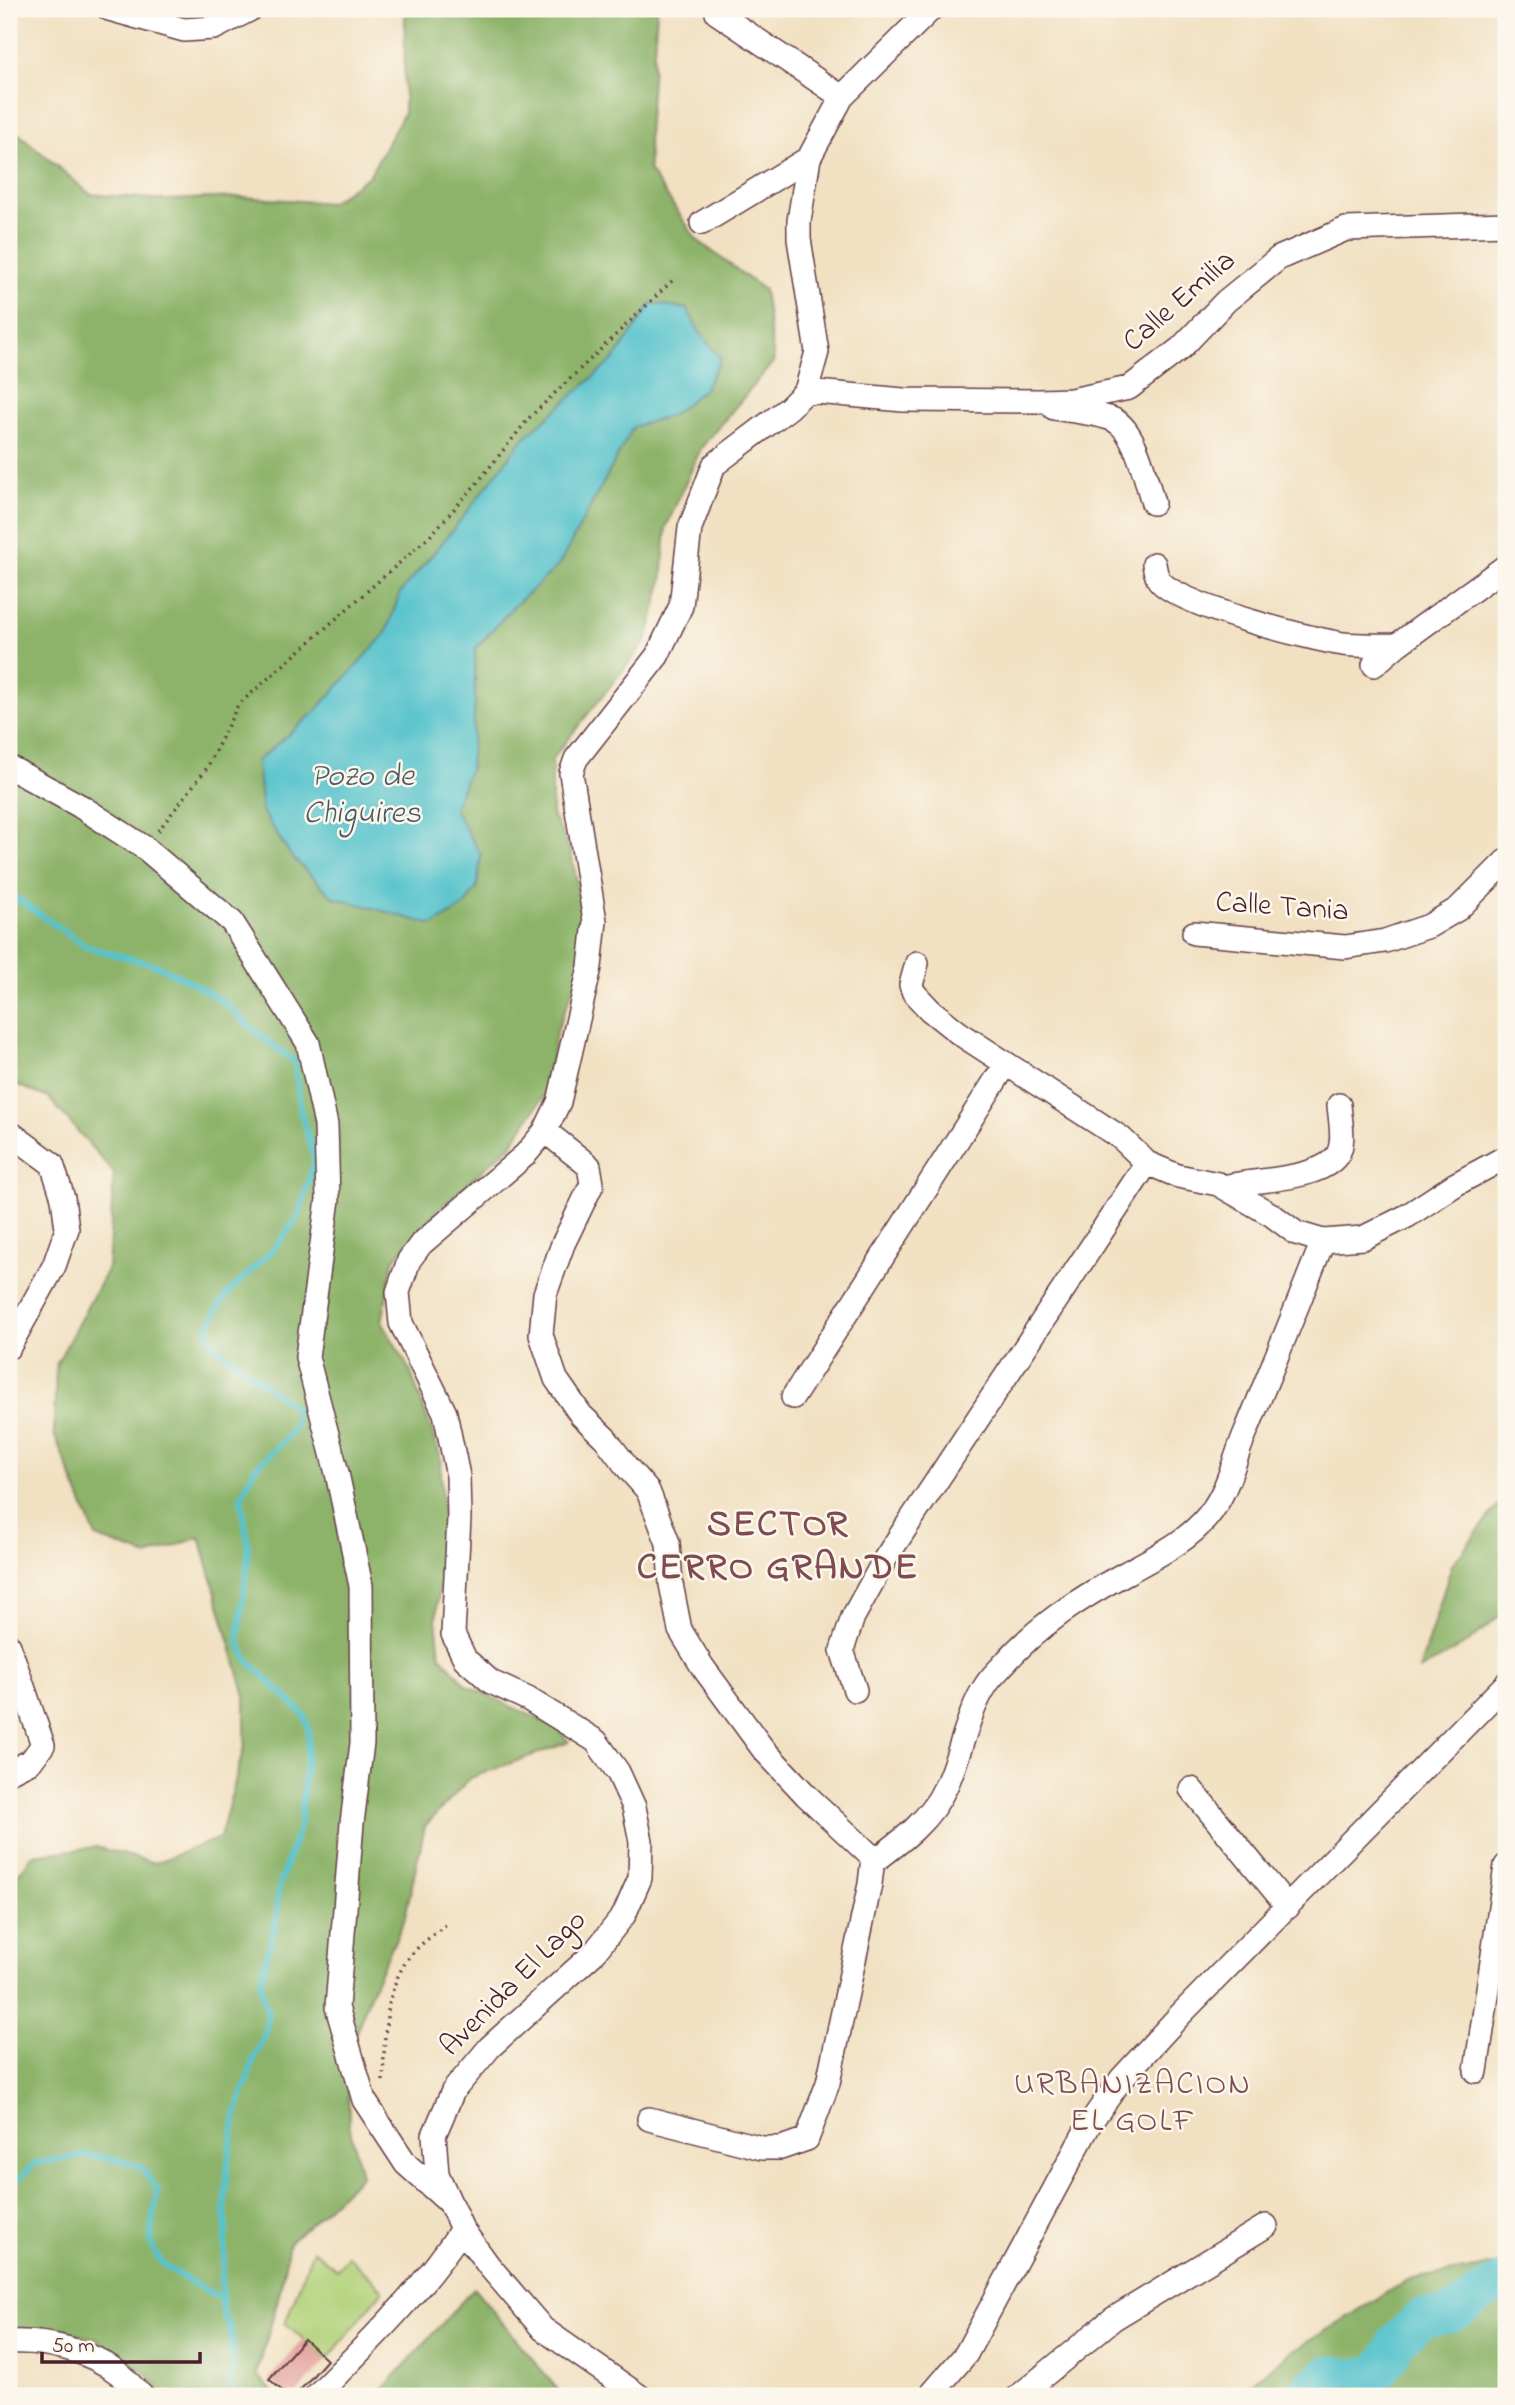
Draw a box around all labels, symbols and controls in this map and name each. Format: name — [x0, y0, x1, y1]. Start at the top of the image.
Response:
street label: Calle Emilia — [1114, 240, 1246, 364]
water label: Pozo de Chiguires — [303, 754, 421, 838]
street label: Calle Tania — [1214, 881, 1350, 935]
district label: SECTOR CERRO GRANDE — [637, 1499, 919, 1596]
street label: Avenida El Lago — [430, 1900, 598, 2068]
district label: URBANIZACION EL GOLF — [1014, 2062, 1252, 2146]
scale bar — [42, 2321, 200, 2365]
text: 50 m — [52, 2332, 95, 2362]

